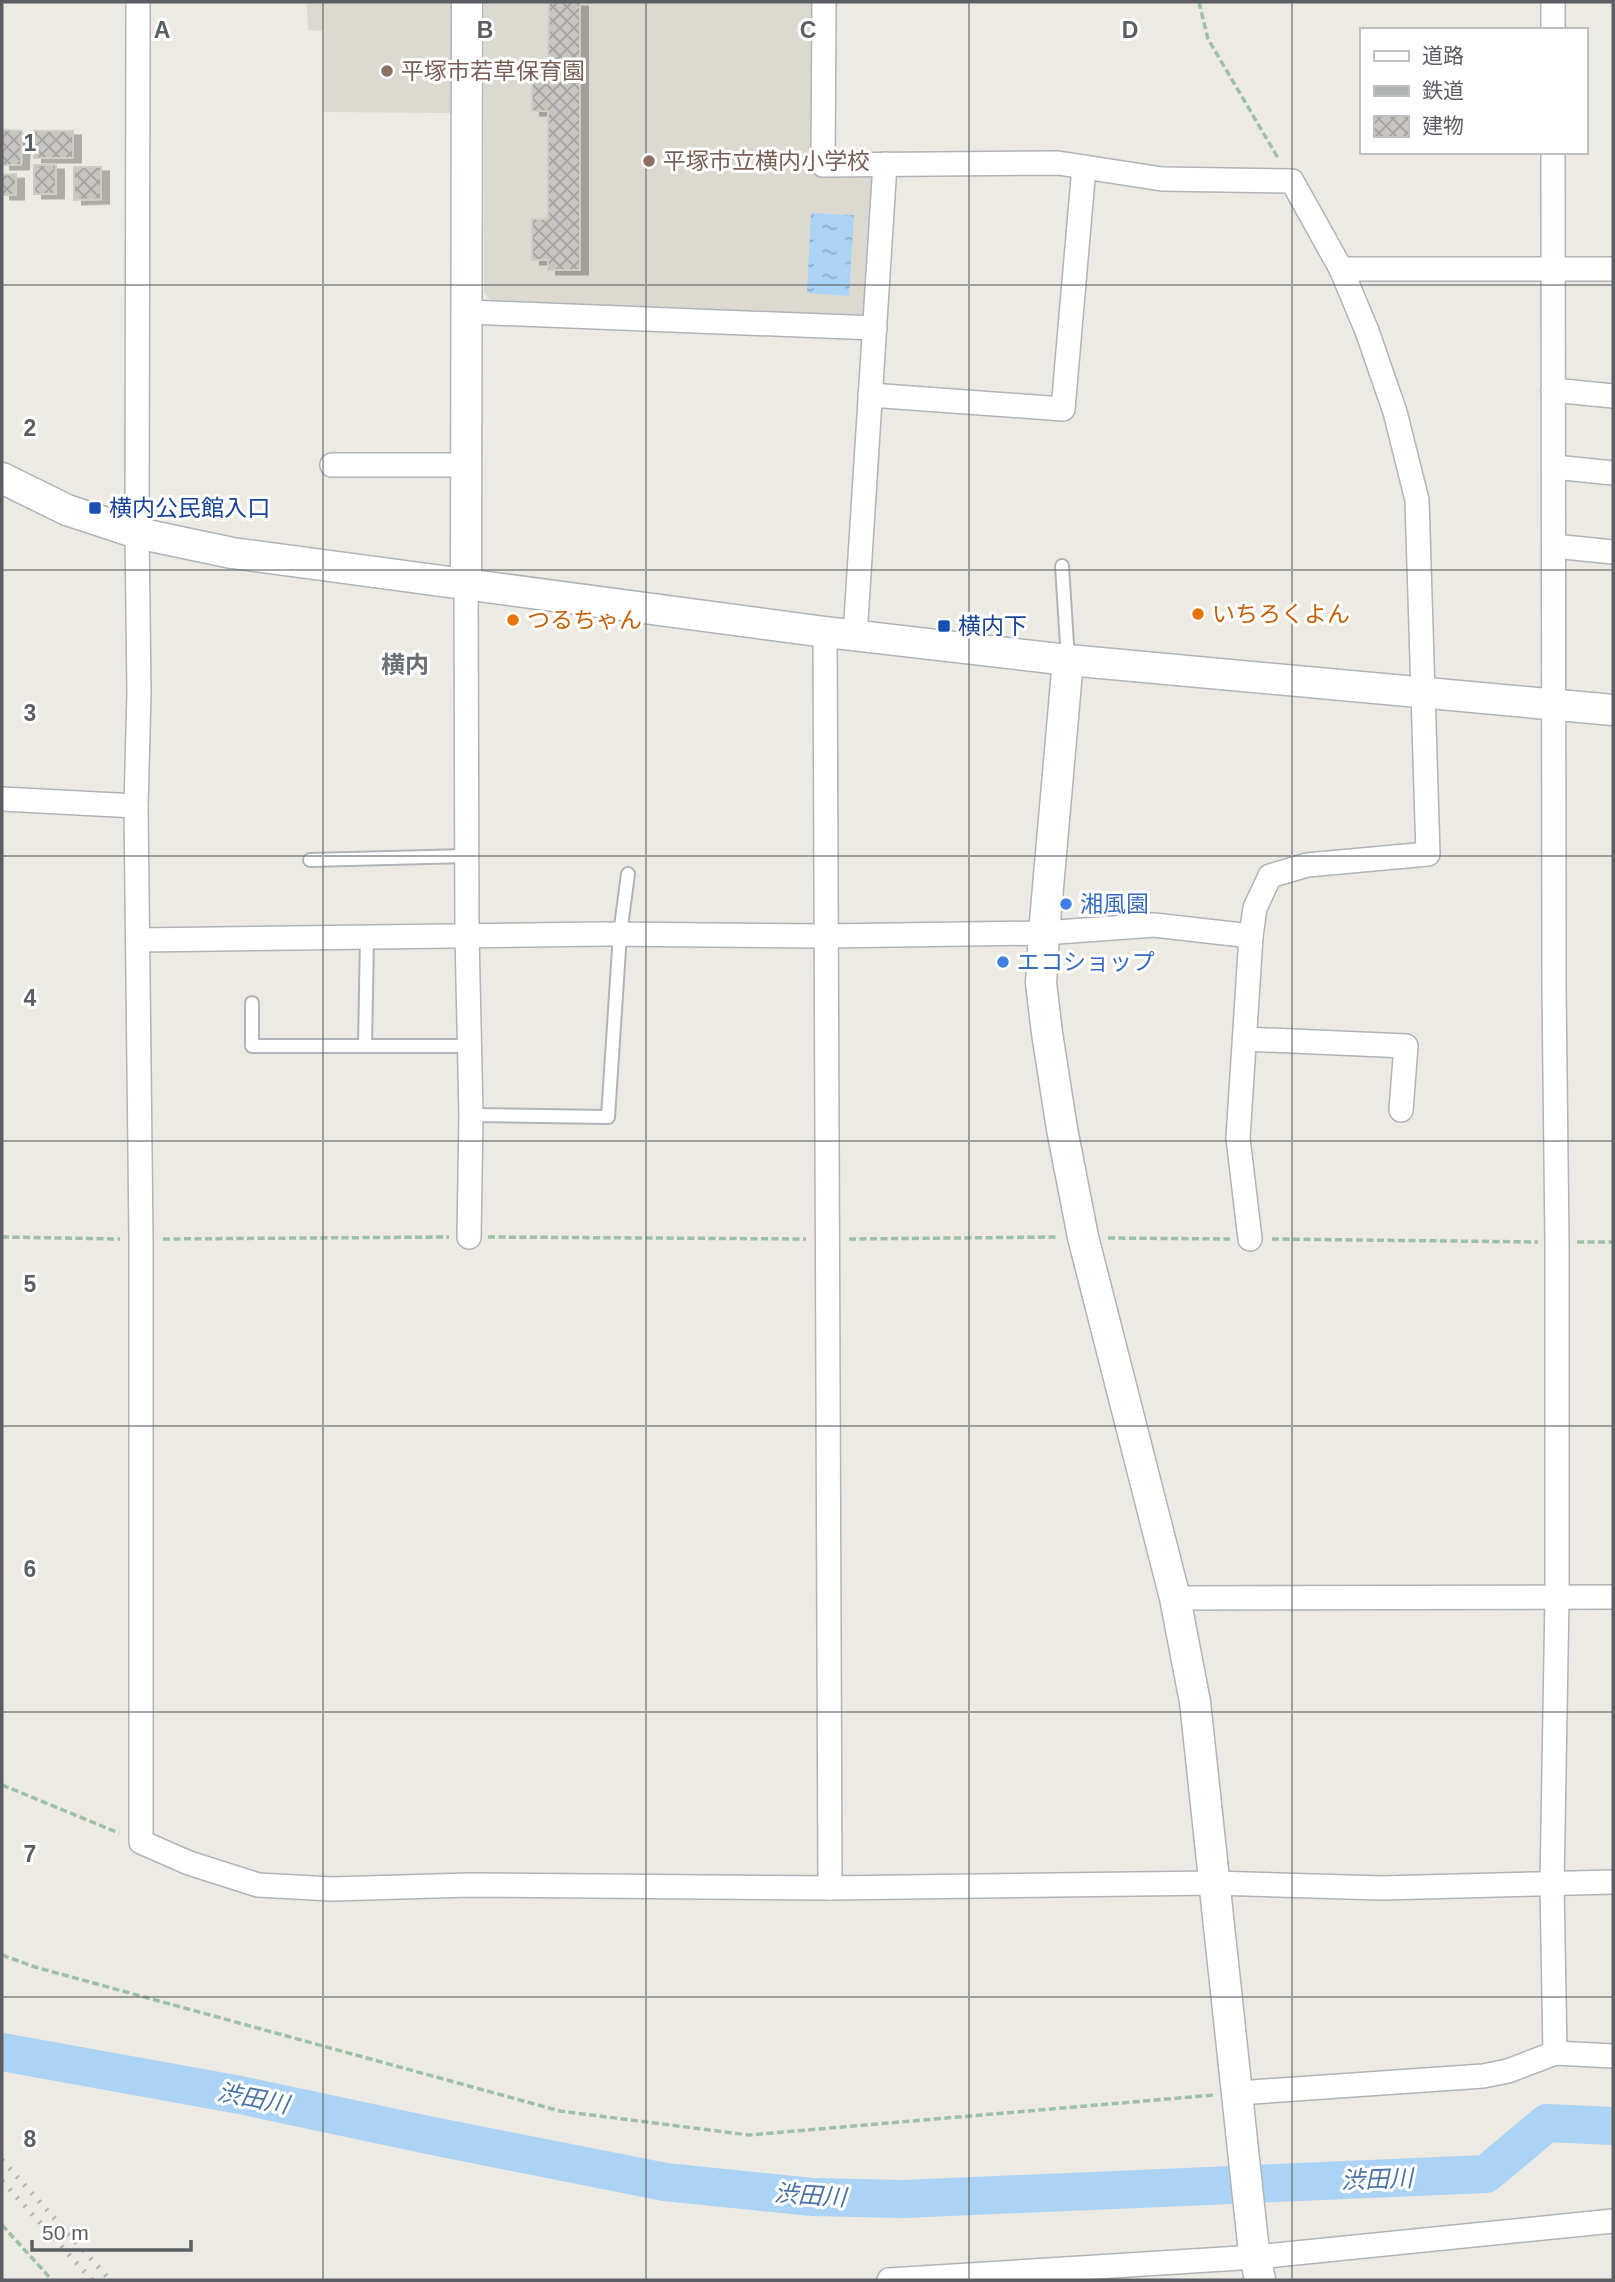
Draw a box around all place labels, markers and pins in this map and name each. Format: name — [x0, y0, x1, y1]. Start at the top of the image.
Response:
place label: 平塚市若草保育園 — [401, 58, 585, 84]
marker: 平塚市若草保育園 — [379, 63, 395, 79]
place label: 平塚市立横内小学校 — [663, 148, 870, 174]
marker: 平塚市立横内小学校 — [641, 153, 657, 169]
place label: 横内公民館入口 — [109, 495, 270, 521]
marker: 横内公民館入口 — [87, 500, 103, 516]
place label: いちろくよん — [1212, 601, 1350, 627]
marker: いちろくよん — [1190, 606, 1206, 622]
place label: つるちゃん — [527, 607, 642, 633]
marker: つるちゃん — [505, 612, 521, 628]
place label: 横内下 — [958, 613, 1027, 639]
marker: 横内下 — [936, 618, 952, 634]
place label: 湘風園 — [1080, 891, 1149, 917]
marker: 湘風園 — [1058, 896, 1074, 912]
place label: エコショップ — [1017, 949, 1155, 975]
marker: エコショップ — [995, 954, 1011, 970]

